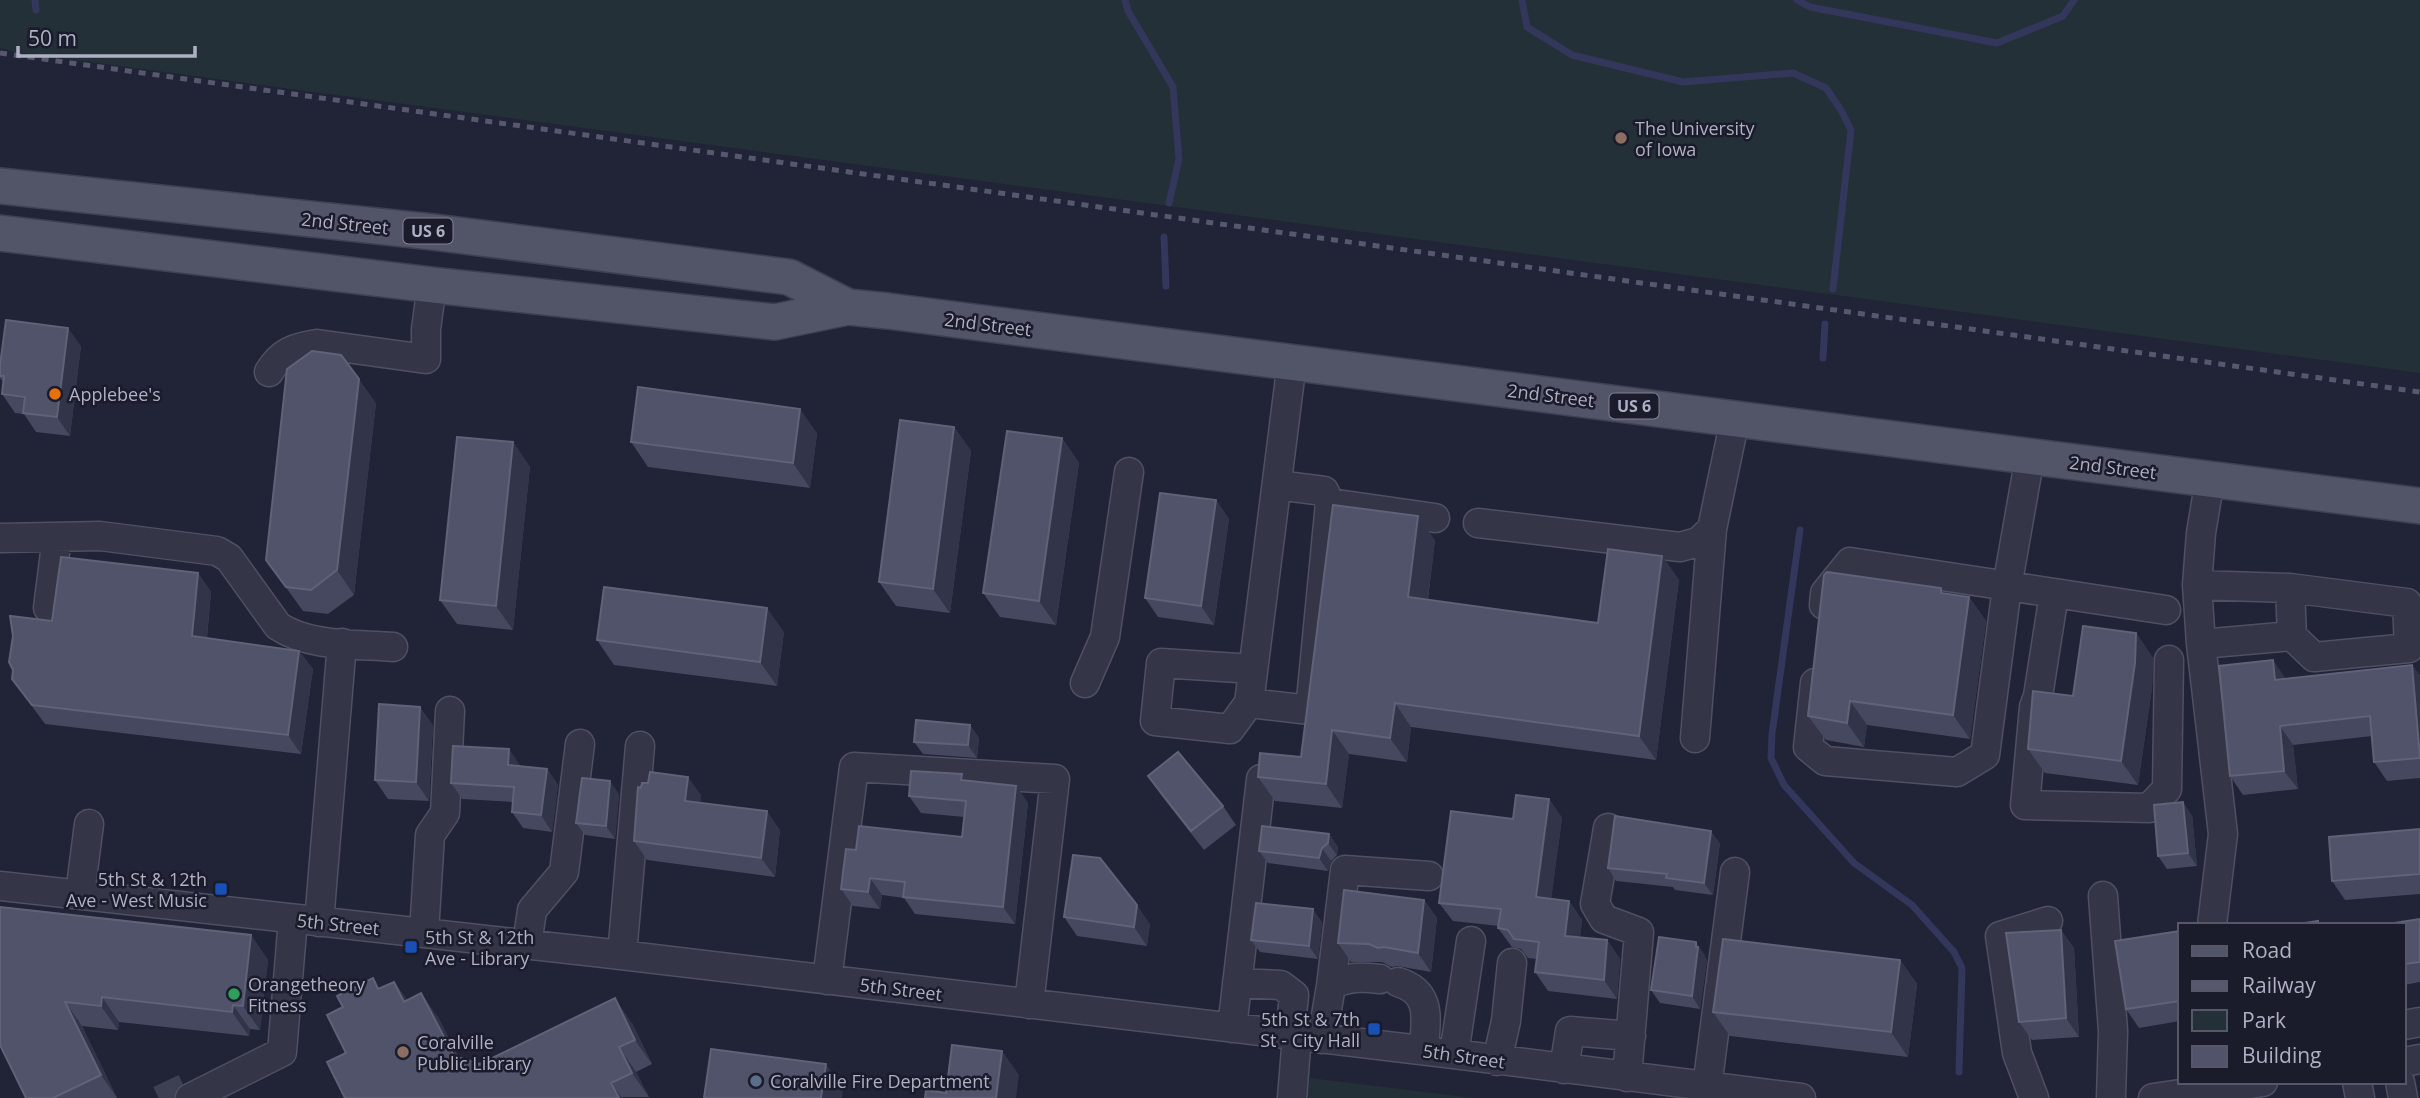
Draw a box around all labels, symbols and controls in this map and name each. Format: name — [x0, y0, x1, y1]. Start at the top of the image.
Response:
scale bar — [18, 14, 194, 58]
text: 50 m — [28, 24, 77, 52]
place label: The University of Iowa — [1635, 116, 1755, 161]
marker: The University of Iowa — [1613, 130, 1629, 146]
street label: 2nd Street — [300, 207, 390, 239]
road number: US 6 — [404, 218, 452, 244]
street label: 2nd Street — [943, 307, 1033, 341]
street label: 2nd Street — [1506, 378, 1596, 412]
place label: Applebee's — [69, 382, 161, 406]
marker: Applebee's — [47, 386, 63, 402]
road number: US 6 — [1610, 394, 1658, 418]
street label: 2nd Street — [2068, 450, 2158, 484]
place label: 5th St & 12th Ave - West Music — [66, 867, 207, 912]
marker: 5th St & 12th Ave - West Music — [213, 881, 229, 897]
street label: 5th Street — [296, 908, 380, 940]
legend — [2178, 923, 2406, 1084]
place label: 5th St & 12th Ave - Library — [425, 925, 534, 970]
text: Road — [2242, 936, 2292, 964]
marker: 5th St & 12th Ave - Library — [403, 939, 419, 955]
text: Railway — [2242, 971, 2316, 999]
place label: Orangetheory Fitness — [248, 972, 366, 1017]
street label: 5th Street — [858, 972, 944, 1006]
marker: Orangetheory Fitness — [226, 986, 242, 1002]
text: Park — [2242, 1006, 2286, 1034]
place label: 5th St & 7th St - City Hall — [1260, 1007, 1360, 1052]
marker: 5th St & 7th St - City Hall — [1366, 1021, 1382, 1037]
place label: Coralville Public Library — [417, 1030, 532, 1075]
street label: 5th Street — [1421, 1038, 1507, 1074]
text: Building — [2242, 1041, 2321, 1069]
marker: Coralville Public Library — [395, 1044, 411, 1060]
place label: Coralville Fire Department — [770, 1069, 990, 1093]
marker: Coralville Fire Department — [748, 1073, 764, 1089]

